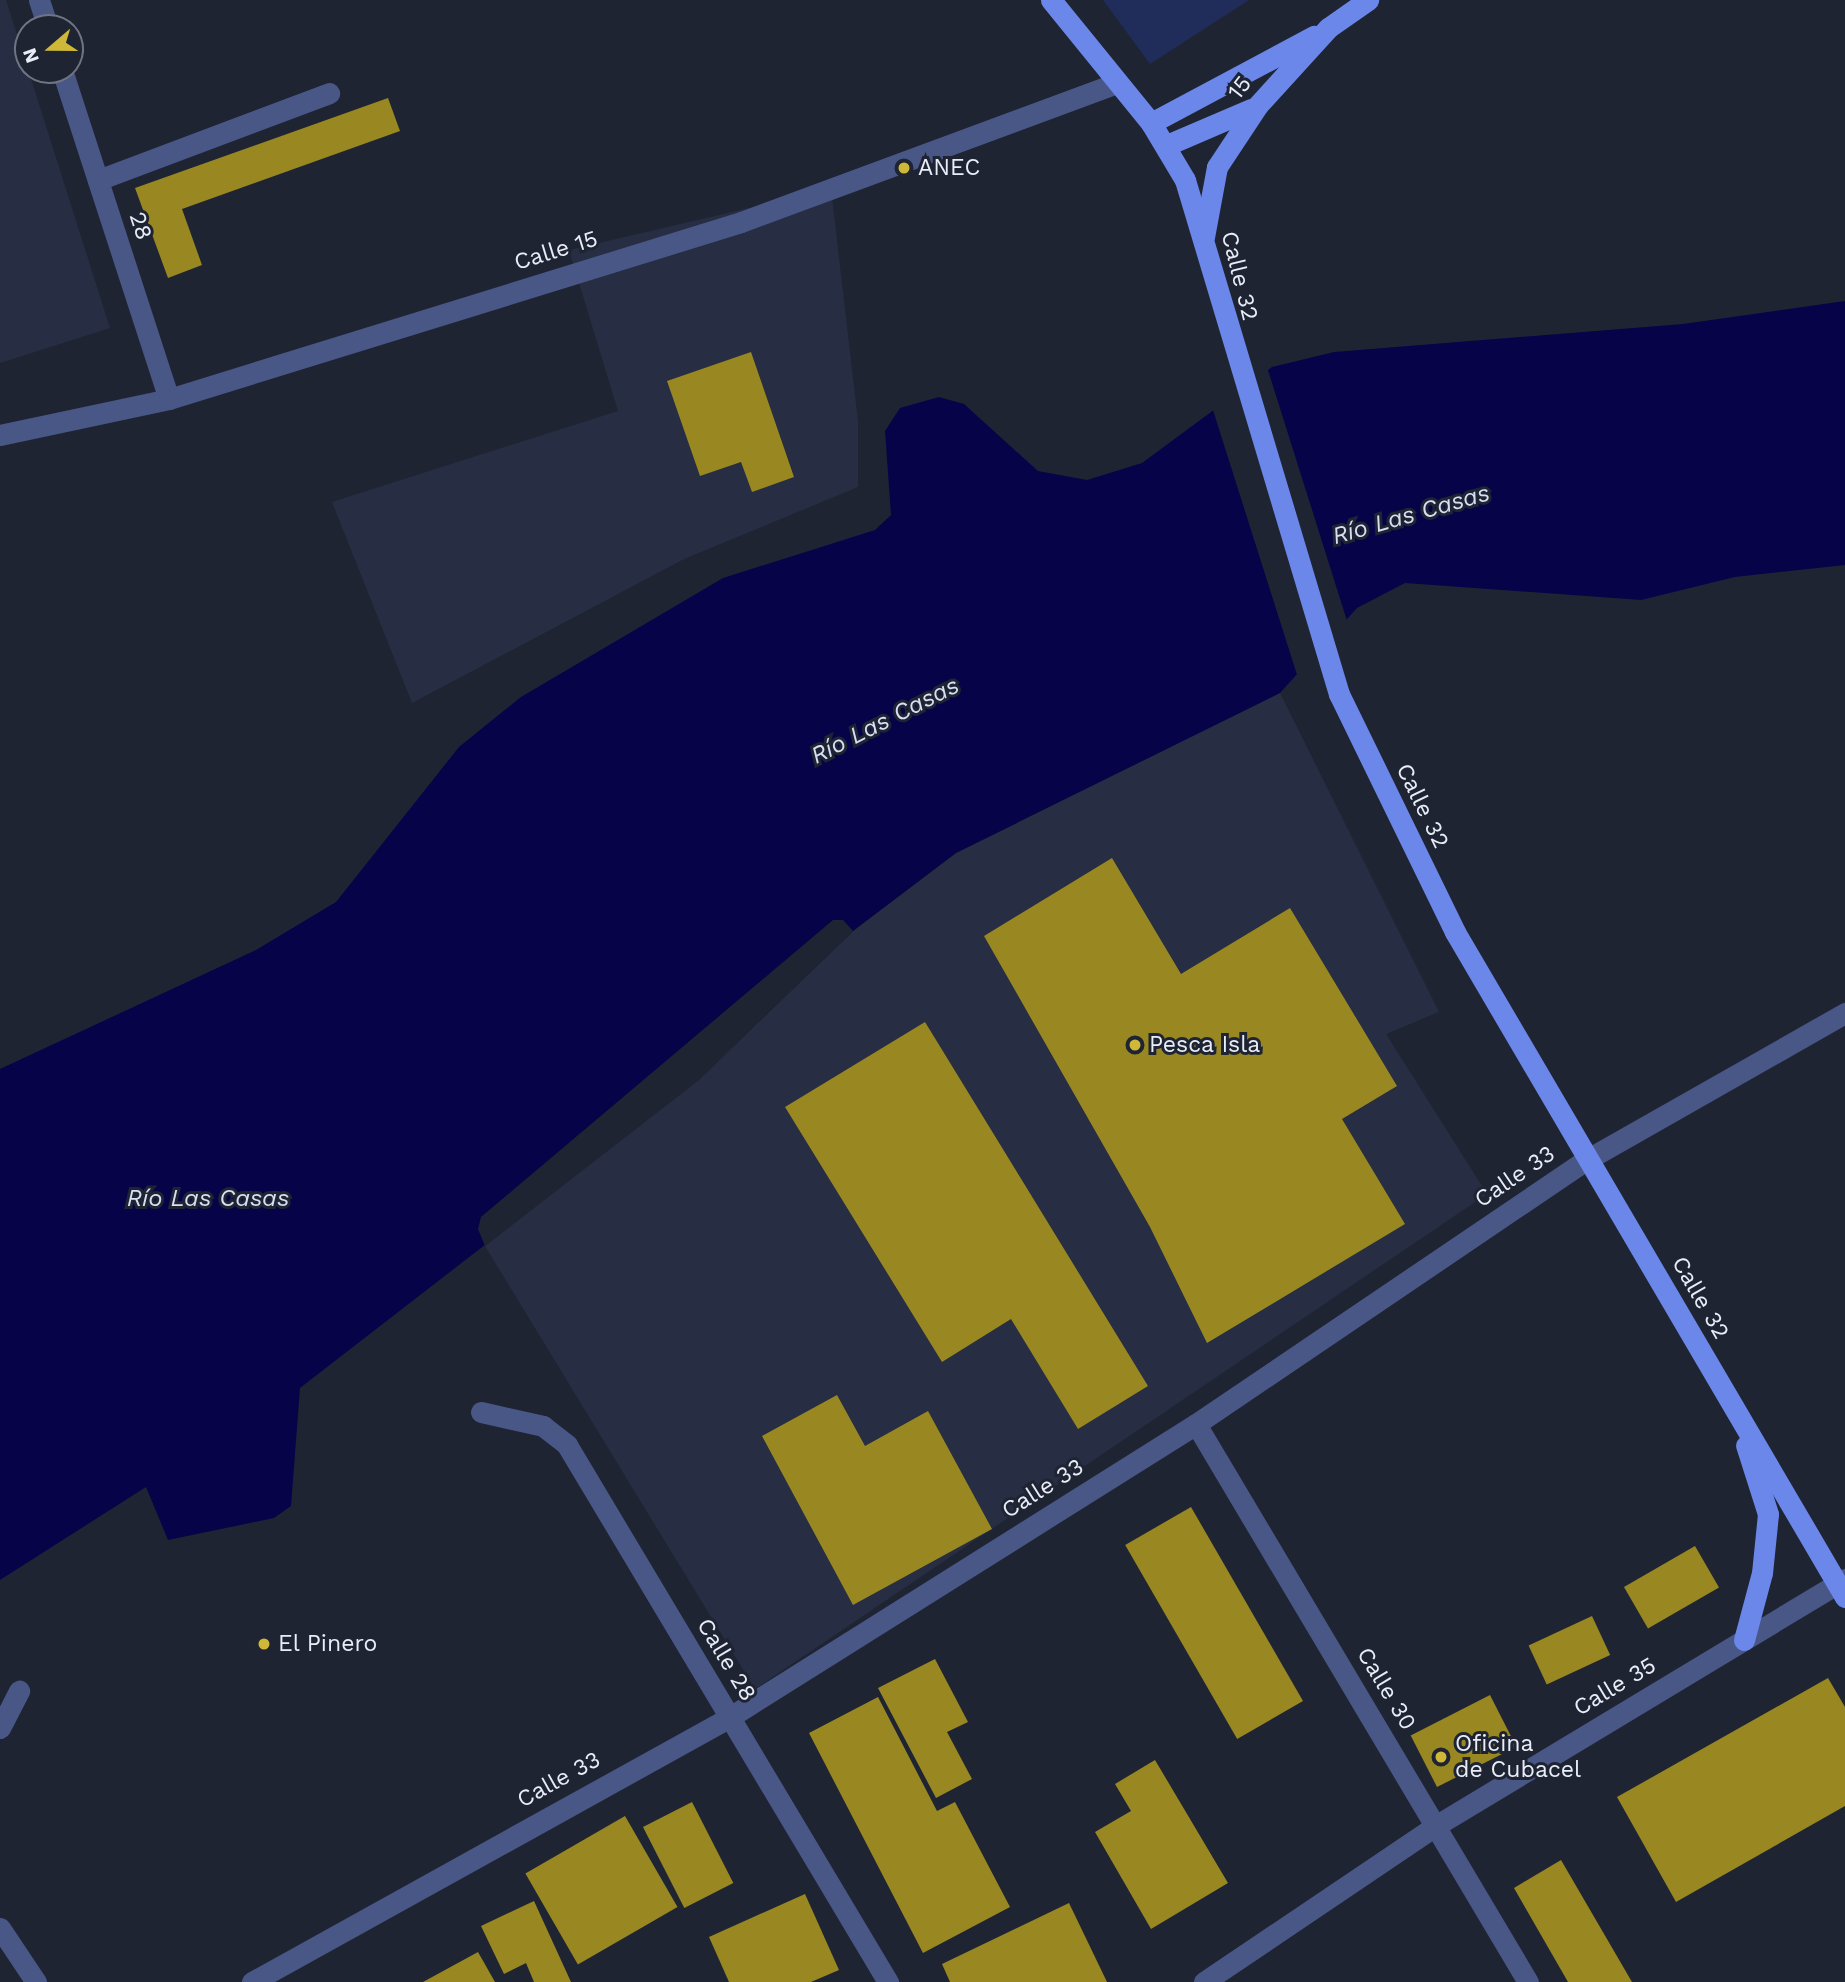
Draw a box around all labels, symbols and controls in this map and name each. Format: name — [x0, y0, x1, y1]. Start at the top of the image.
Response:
north arrow — [14, 14, 84, 84]
text: N — [17, 45, 44, 66]
street label: 15 — [1222, 71, 1258, 105]
place label: ANEC — [918, 154, 980, 182]
marker: ANEC — [896, 160, 912, 176]
street label: 28 — [123, 209, 157, 243]
street label: Calle 15 — [511, 225, 601, 277]
street label: Calle 32 — [1215, 229, 1263, 323]
water label: Río Las Casas — [1329, 479, 1493, 551]
water label: Río Las Casas — [806, 671, 964, 771]
street label: Calle 32 — [1390, 759, 1454, 853]
place label: Pesca Isla — [1149, 1031, 1261, 1059]
marker: Pesca Isla — [1127, 1037, 1143, 1053]
street label: Calle 33 — [1470, 1140, 1560, 1214]
water label: Río Las Casas — [127, 1185, 289, 1213]
street label: Calle 32 — [1665, 1252, 1735, 1344]
street label: Calle 33 — [997, 1453, 1089, 1525]
street label: Calle 28 — [691, 1614, 761, 1706]
place label: El Pinero — [278, 1630, 378, 1658]
marker: El Pinero — [256, 1636, 272, 1652]
street label: Calle 30 — [1351, 1643, 1421, 1735]
street label: Calle 35 — [1569, 1652, 1661, 1722]
place label: Oficina de Cubacel — [1455, 1730, 1581, 1784]
street label: Calle 33 — [513, 1746, 605, 1814]
marker: Oficina de Cubacel — [1433, 1749, 1449, 1765]

